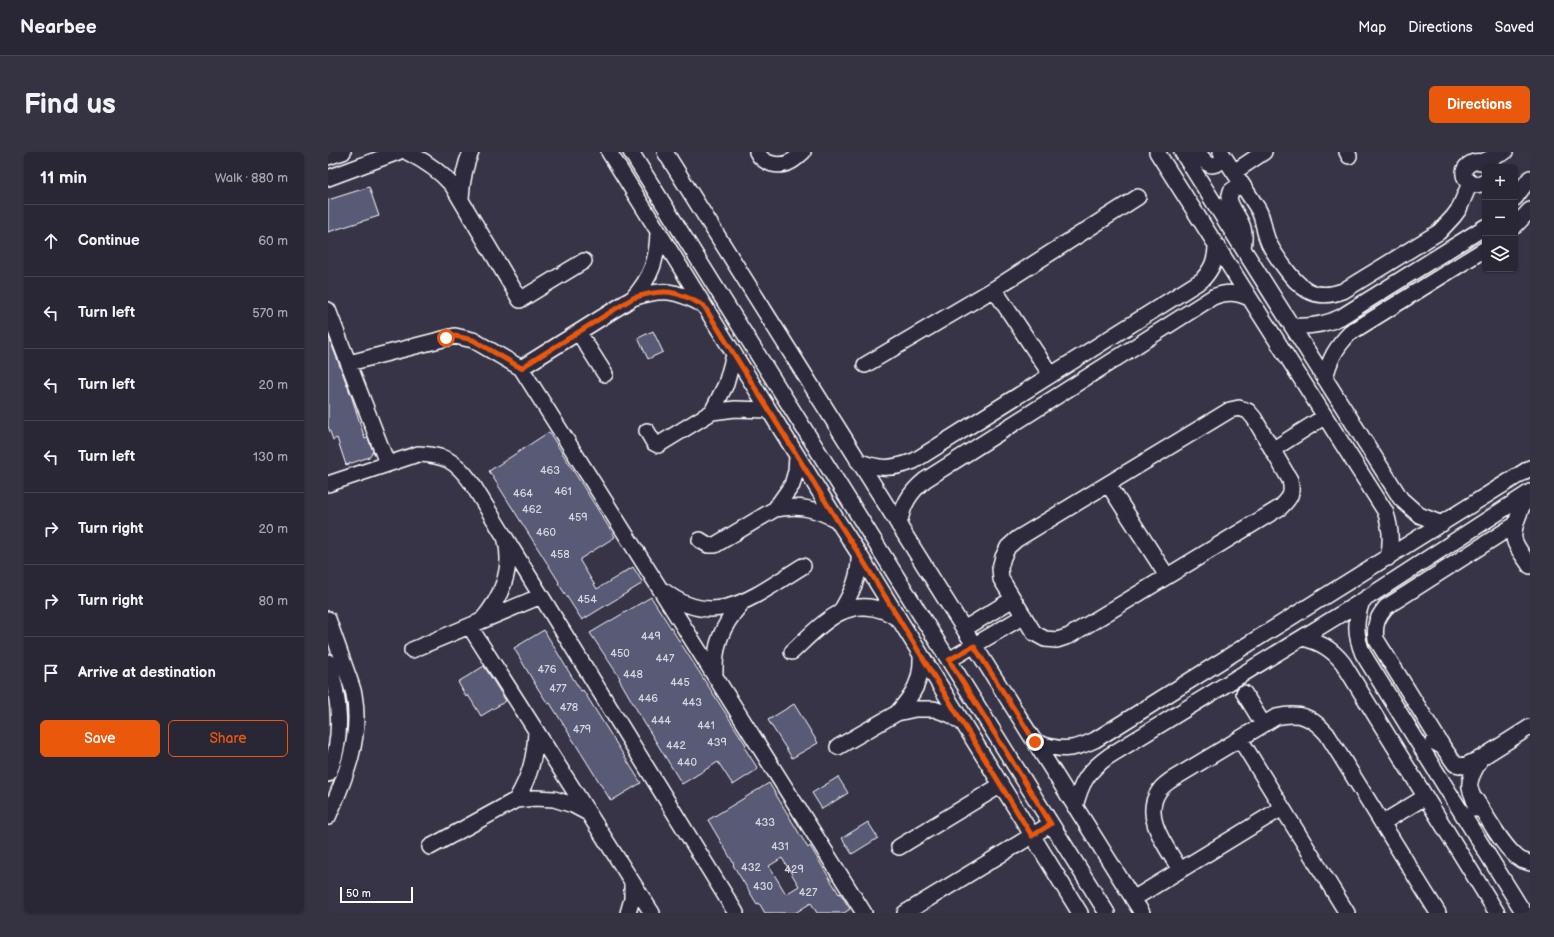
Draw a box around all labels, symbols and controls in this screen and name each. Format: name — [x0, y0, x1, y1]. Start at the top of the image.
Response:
text: Nearbee — [20, 16, 97, 39]
text: Map — [1358, 19, 1386, 36]
text: Directions — [1408, 19, 1473, 36]
text: Saved — [1495, 19, 1534, 36]
button: Directions — [1429, 86, 1530, 123]
text: Find us — [24, 88, 116, 121]
map controls — [1482, 164, 1518, 272]
button: + — [1482, 164, 1518, 200]
text: 11 min — [40, 168, 87, 188]
text: Walk · 880 m — [215, 170, 288, 186]
button: − — [1482, 200, 1518, 236]
icon: ahead — [40, 230, 62, 252]
text: Continue — [78, 231, 140, 250]
text: 60 m — [258, 233, 288, 249]
button: layers — [1482, 236, 1518, 272]
icon: left — [40, 302, 62, 324]
text: Turn left — [78, 303, 135, 322]
text: 570 m — [252, 305, 288, 321]
route start — [437, 329, 455, 347]
icon: left — [40, 374, 62, 396]
text: Turn left — [78, 375, 135, 394]
text: 20 m — [258, 377, 288, 393]
icon: left — [40, 446, 62, 468]
text: Turn left — [78, 447, 135, 466]
text: 130 m — [253, 449, 288, 465]
house number: 463 — [540, 464, 560, 477]
house number: 461 — [554, 485, 572, 498]
house number: 464 — [513, 487, 533, 500]
house number: 462 — [522, 503, 542, 516]
house number: 459 — [568, 511, 588, 524]
icon: right — [40, 518, 62, 540]
text: Turn right — [78, 519, 143, 538]
text: 20 m — [258, 521, 288, 537]
house number: 460 — [536, 526, 556, 539]
house number: 458 — [550, 548, 570, 561]
icon: right — [40, 590, 62, 612]
text: Turn right — [78, 591, 143, 610]
text: 80 m — [259, 593, 288, 609]
house number: 454 — [577, 593, 597, 606]
house number: 449 — [641, 630, 661, 643]
house number: 450 — [610, 647, 630, 660]
house number: 447 — [656, 652, 675, 665]
icon: arrive — [40, 662, 62, 684]
text: Arrive at destination — [78, 663, 216, 682]
house number: 476 — [538, 663, 557, 676]
house number: 448 — [623, 668, 643, 681]
house number: 445 — [670, 676, 690, 689]
house number: 477 — [549, 682, 567, 695]
house number: 446 — [638, 692, 658, 705]
house number: 443 — [682, 696, 702, 709]
house number: 478 — [560, 701, 578, 714]
house number: 444 — [651, 714, 671, 727]
house number: 441 — [697, 719, 715, 732]
button: Save — [40, 720, 160, 757]
button: Share — [168, 720, 288, 757]
house number: 479 — [573, 723, 591, 736]
route end — [1026, 733, 1044, 751]
house number: 439 — [707, 736, 727, 749]
house number: 442 — [666, 739, 686, 752]
house number: 440 — [677, 756, 697, 769]
house number: 433 — [755, 816, 775, 829]
house number: 431 — [771, 840, 789, 853]
house number: 432 — [741, 861, 761, 874]
house number: 429 — [784, 863, 804, 876]
house number: 430 — [753, 880, 773, 893]
scale bar — [340, 885, 413, 904]
house number: 427 — [799, 886, 818, 899]
text: 50 m — [346, 887, 371, 900]

